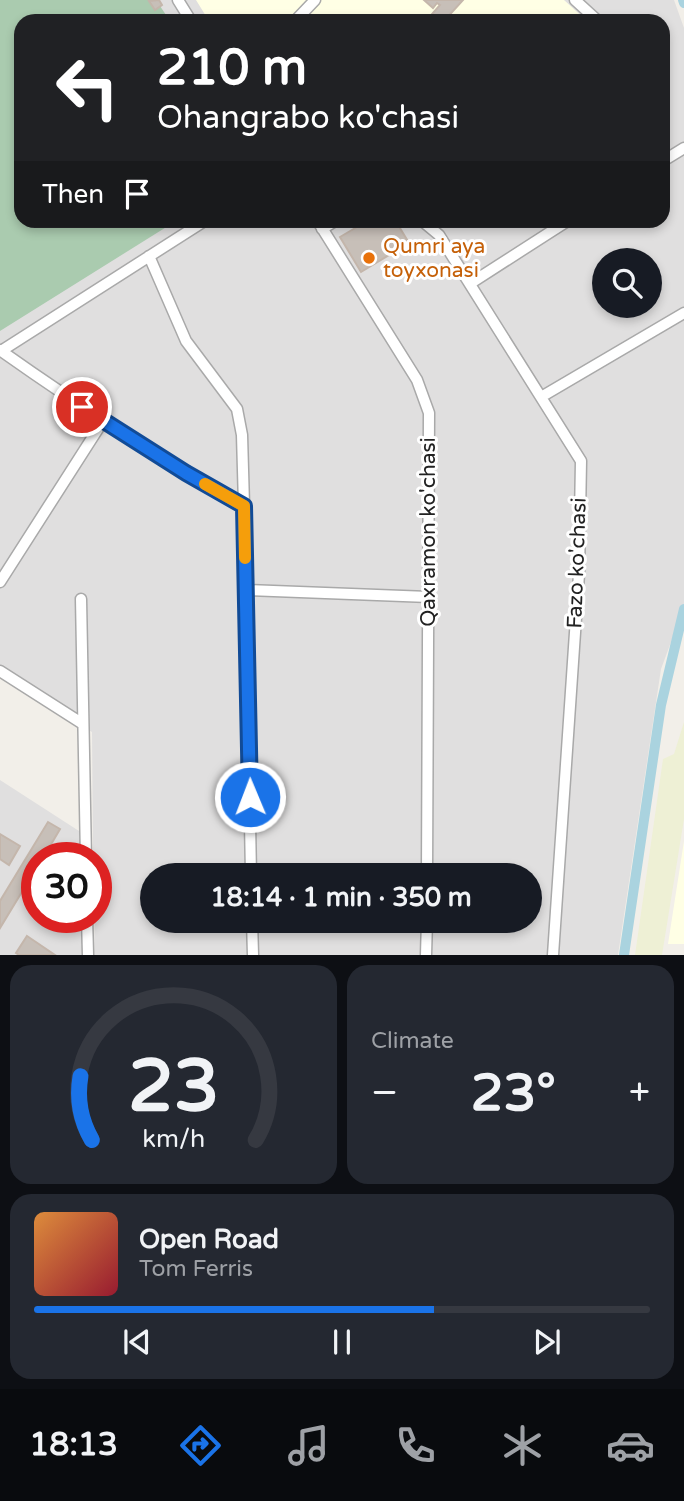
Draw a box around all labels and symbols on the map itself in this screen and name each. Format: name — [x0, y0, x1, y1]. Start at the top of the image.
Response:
place label: Qumri aya toyxonasi — [383, 234, 485, 283]
marker: Qumri aya toyxonasi — [361, 250, 377, 266]
pin — [52, 377, 112, 437]
street label: Qaxramon ko'chasi — [416, 437, 441, 627]
street label: Fazo ko'chasi — [562, 497, 592, 629]
position arrow — [213, 760, 287, 834]
speed limit sign: 30 — [21, 842, 112, 933]

